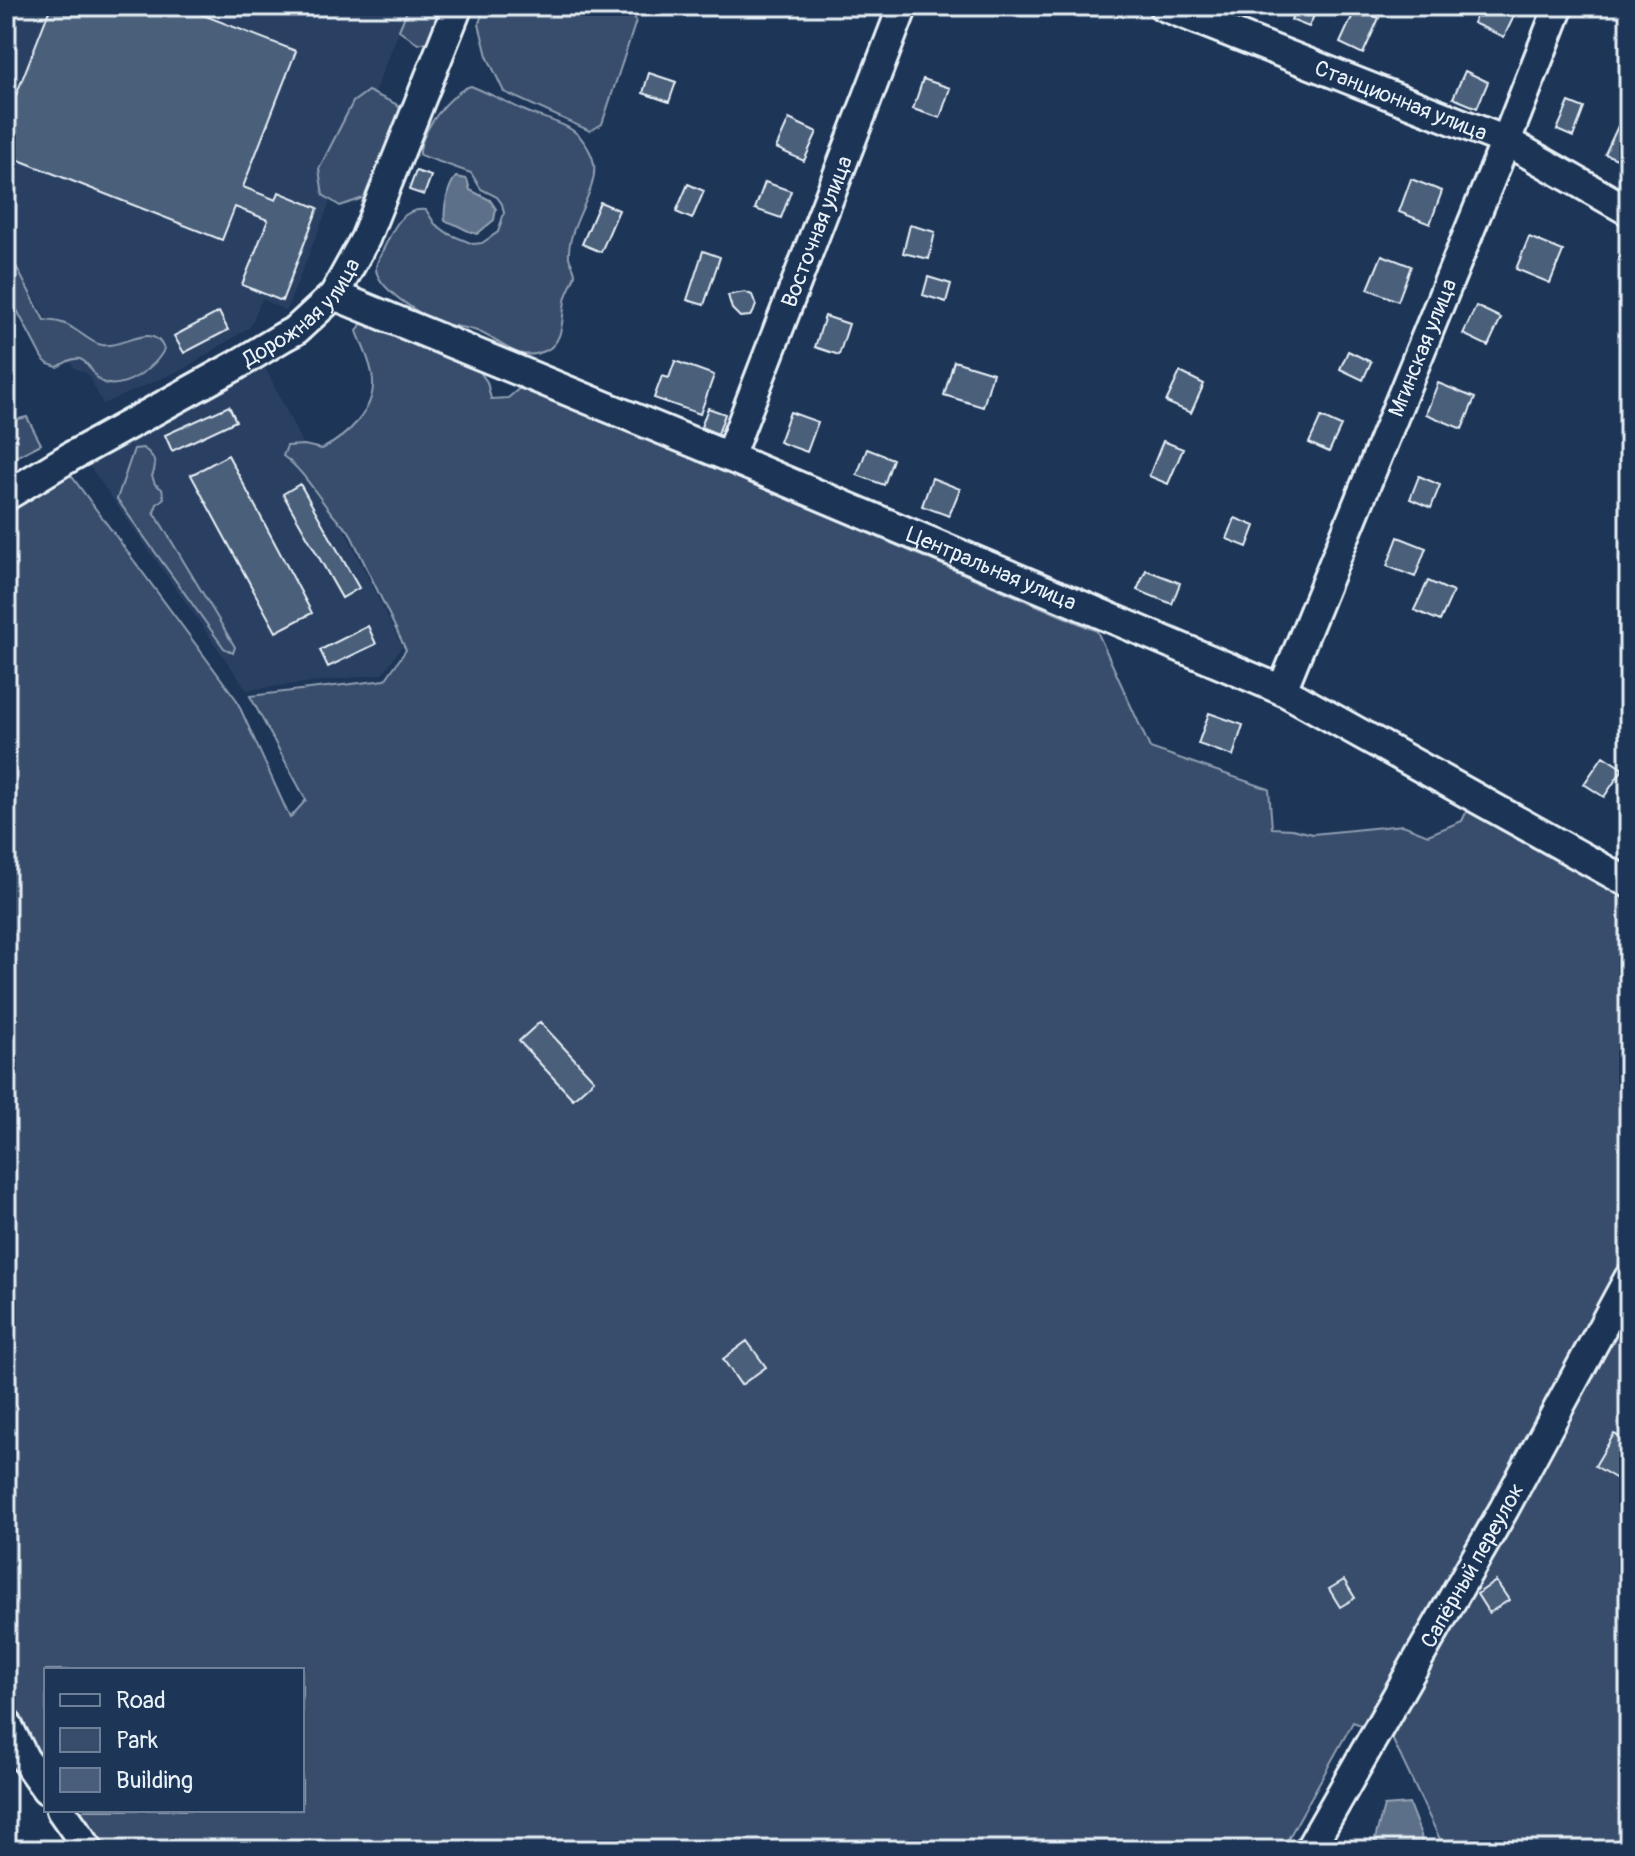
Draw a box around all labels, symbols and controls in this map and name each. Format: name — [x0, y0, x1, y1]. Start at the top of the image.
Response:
street label: Станционная улица — [1310, 54, 1491, 147]
street label: Восточная улица — [775, 152, 859, 311]
street label: Дорожная улица — [236, 253, 367, 374]
street label: Мгинская улица — [1382, 275, 1463, 421]
street label: Центральная улица — [902, 520, 1081, 617]
street label: Сапёрный переулок — [1415, 1478, 1530, 1653]
legend — [44, 1668, 304, 1812]
text: Road — [116, 1686, 166, 1715]
text: Park — [116, 1726, 158, 1755]
text: Building — [116, 1766, 193, 1795]

